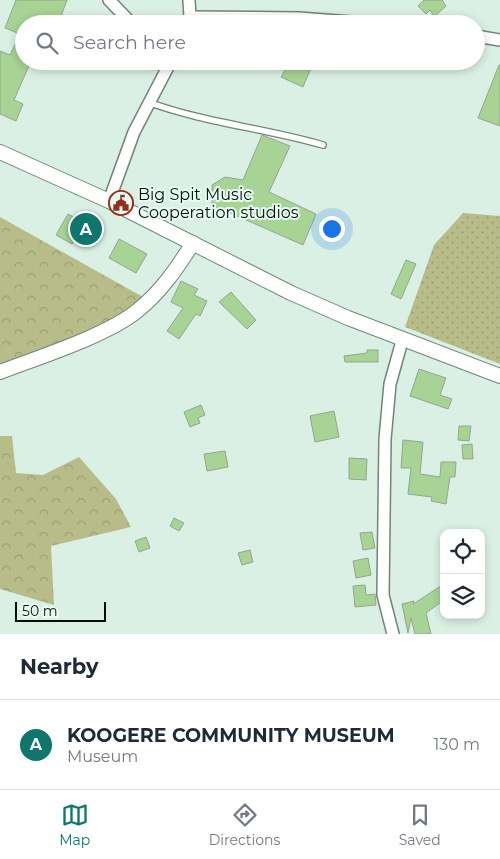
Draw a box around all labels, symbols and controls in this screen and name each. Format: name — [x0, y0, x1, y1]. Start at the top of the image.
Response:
search box — [15, 15, 485, 70]
icon: search — [33, 29, 61, 57]
text: Search here — [73, 31, 186, 54]
place label: Big Spit Music Cooperation studios — [138, 185, 299, 222]
public building icon: Big Spit Music Cooperation studios — [108, 190, 134, 216]
pin: A — [70, 210, 102, 248]
your location — [319, 216, 345, 242]
map controls — [440, 529, 485, 619]
button: locate — [440, 529, 485, 574]
button: layers — [440, 574, 485, 619]
scale bar — [15, 599, 106, 622]
text: 50 m — [22, 602, 58, 620]
text: Nearby — [20, 654, 99, 679]
text: KOOGERE COMMUNITY MUSEUM — [67, 724, 395, 747]
text: A — [30, 735, 42, 754]
text: 130 m — [433, 735, 480, 754]
text: Museum — [67, 747, 138, 766]
tab: Map — [59, 801, 90, 849]
tab: Directions — [209, 801, 280, 849]
tab: Saved — [399, 801, 441, 849]

